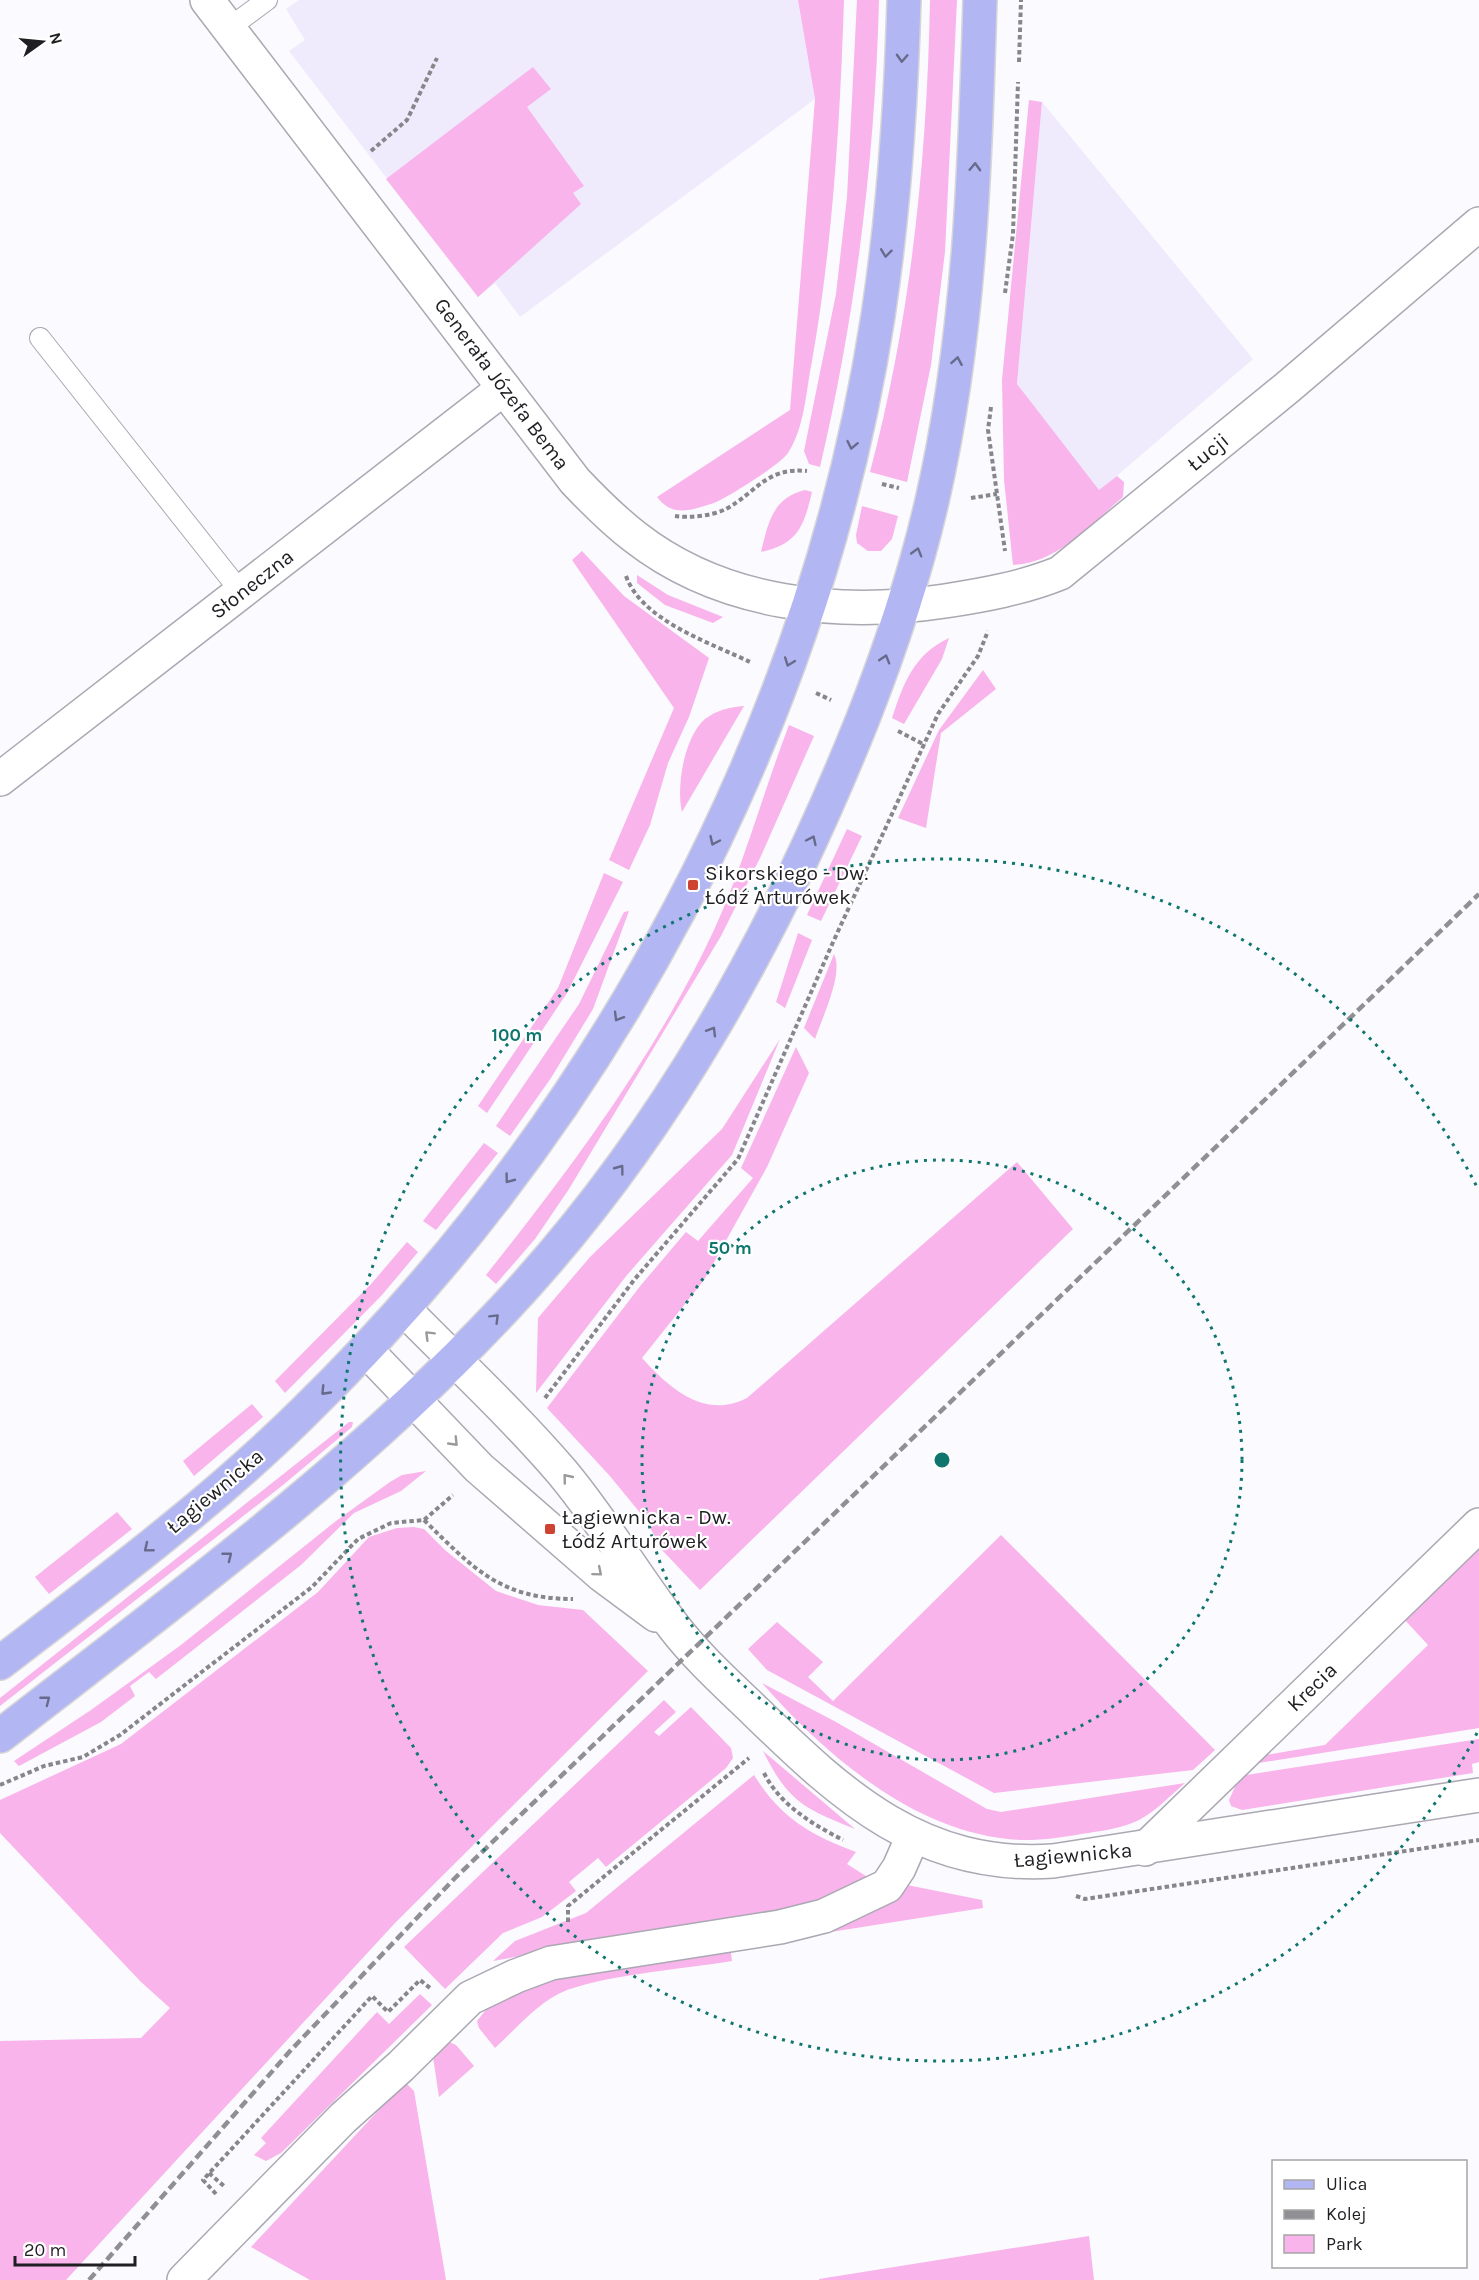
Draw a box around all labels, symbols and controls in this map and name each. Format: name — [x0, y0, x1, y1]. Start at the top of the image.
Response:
north arrow — [12, 12, 72, 72]
text: N — [45, 30, 67, 46]
one-way arrow — [896, 54, 909, 63]
one-way arrow — [969, 162, 981, 171]
one-way arrow — [881, 248, 893, 257]
street label: Generała Józefa Bema — [430, 293, 574, 475]
one-way arrow — [950, 356, 962, 366]
street label: Łucji — [1182, 428, 1234, 476]
one-way arrow — [846, 439, 859, 449]
street label: Słoneczna — [206, 544, 298, 624]
one-way arrow — [910, 547, 922, 558]
one-way arrow — [878, 654, 890, 665]
one-way arrow — [783, 656, 796, 666]
one-way arrow — [709, 835, 721, 846]
one-way arrow — [805, 835, 817, 846]
place label: Sikorskiego - Dw. Łódź Arturówek — [705, 861, 868, 909]
marker: Sikorskiego - Dw. Łódź Arturówek — [686, 878, 700, 892]
one-way arrow — [613, 1011, 625, 1021]
text: 100 m — [492, 1024, 542, 1046]
one-way arrow — [705, 1027, 716, 1037]
one-way arrow — [612, 1164, 623, 1175]
one-way arrow — [505, 1172, 516, 1183]
text: 50 m — [708, 1237, 752, 1259]
one-way arrow — [488, 1315, 499, 1325]
one-way arrow — [425, 1331, 436, 1342]
one-way arrow — [321, 1385, 332, 1395]
one-way arrow — [446, 1434, 457, 1445]
street label: Łagiewnicka — [162, 1444, 268, 1538]
centre of rings — [932, 1450, 952, 1470]
one-way arrow — [563, 1474, 574, 1485]
place label: Łagiewnicka - Dw. Łódź Arturówek — [562, 1505, 731, 1553]
marker: Łagiewnicka - Dw. Łódź Arturówek — [543, 1522, 557, 1536]
one-way arrow — [144, 1541, 155, 1552]
one-way arrow — [221, 1553, 232, 1564]
one-way arrow — [591, 1565, 602, 1576]
street label: Krecia — [1282, 1658, 1342, 1716]
one-way arrow — [39, 1697, 50, 1708]
street label: Łagiewnicka — [1013, 1838, 1133, 1872]
legend — [1272, 2160, 1467, 2268]
text: Ulica — [1326, 2173, 1367, 2195]
text: Kolej — [1326, 2203, 1367, 2225]
scale bar — [15, 2229, 135, 2267]
text: Park — [1326, 2233, 1363, 2255]
text: 20 m — [24, 2239, 66, 2261]

